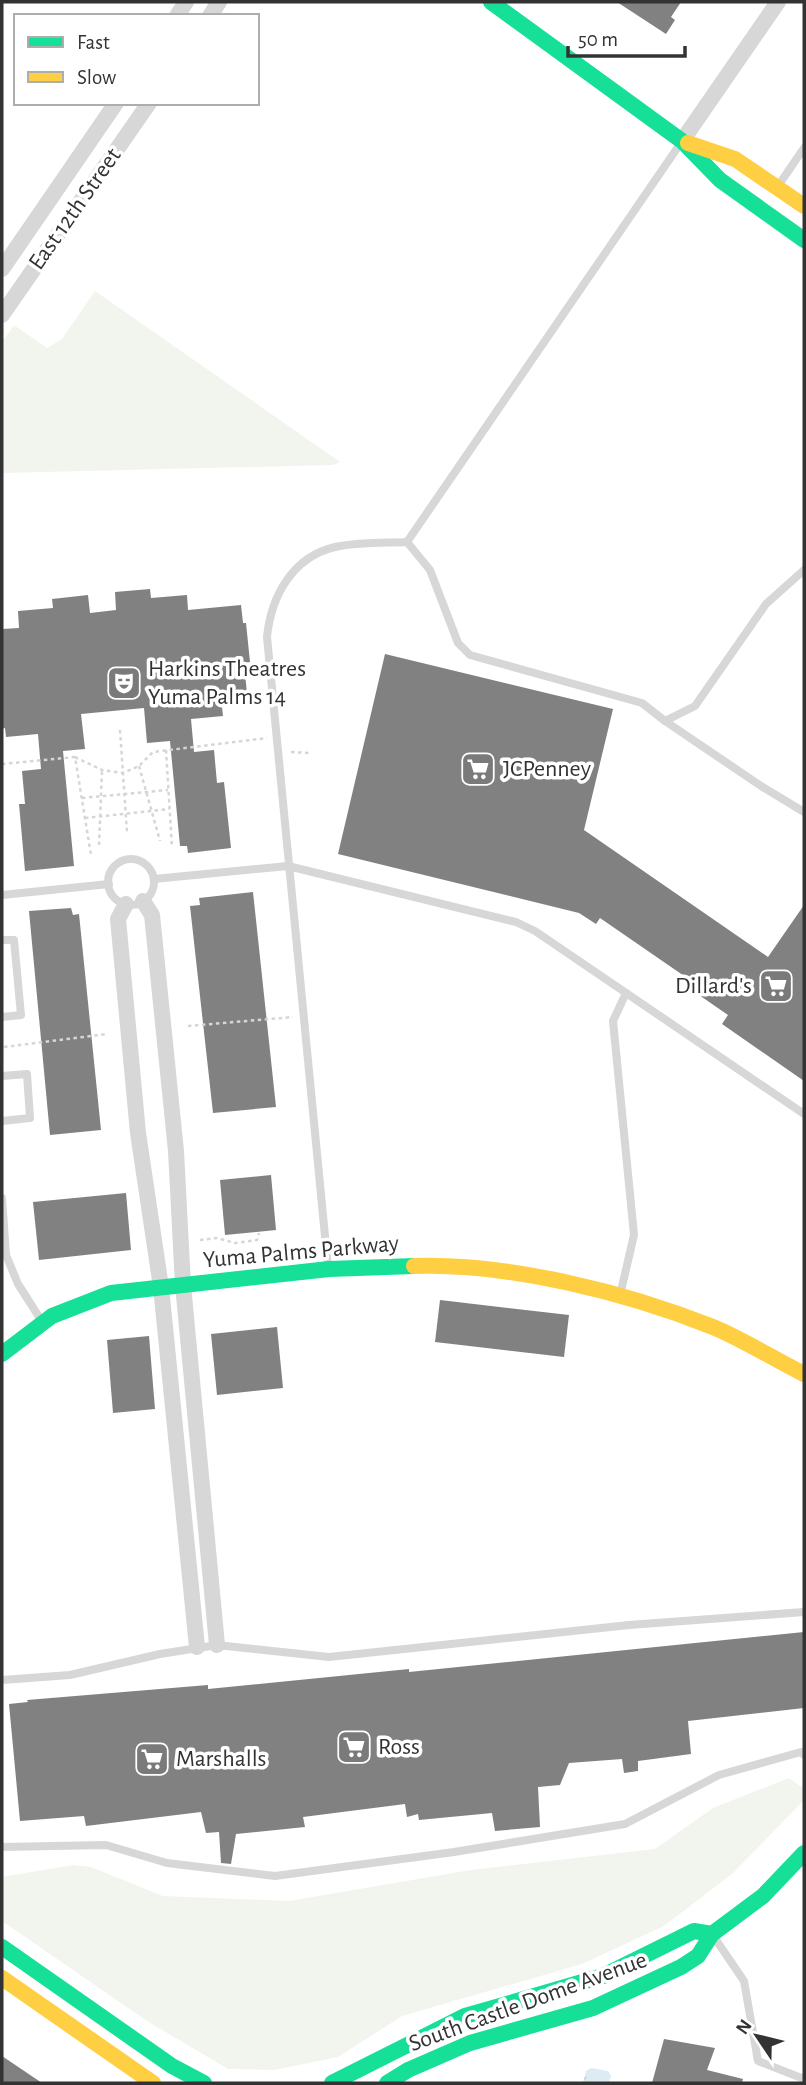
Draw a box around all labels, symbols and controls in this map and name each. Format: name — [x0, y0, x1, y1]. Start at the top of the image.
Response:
legend — [14, 14, 259, 105]
scale bar — [568, 14, 685, 58]
text: 50 m — [578, 29, 618, 50]
text: Fast — [77, 32, 110, 53]
text: Slow — [77, 67, 116, 88]
street label: East 12th Street — [24, 144, 126, 274]
place label: Harkins Theatres Yuma Palms 14 — [148, 657, 306, 709]
theatre icon: Harkins Theatres Yuma Palms 14 — [105, 664, 143, 702]
supermarket icon: JCPenney — [459, 750, 497, 788]
place label: JCPenney — [503, 757, 591, 781]
supermarket icon: Dillard's — [757, 967, 795, 1005]
place label: Dillard's — [675, 974, 752, 998]
street label: Yuma Palms Parkway — [202, 1231, 400, 1273]
supermarket icon: Ross — [335, 1728, 373, 1766]
place label: Ross — [378, 1735, 420, 1759]
supermarket icon: Marshalls — [133, 1740, 171, 1778]
place label: Marshalls — [176, 1747, 266, 1771]
street label: South Castle Dome Avenue — [406, 1948, 650, 2056]
north arrow — [722, 2001, 792, 2071]
text: N — [733, 2016, 756, 2038]

